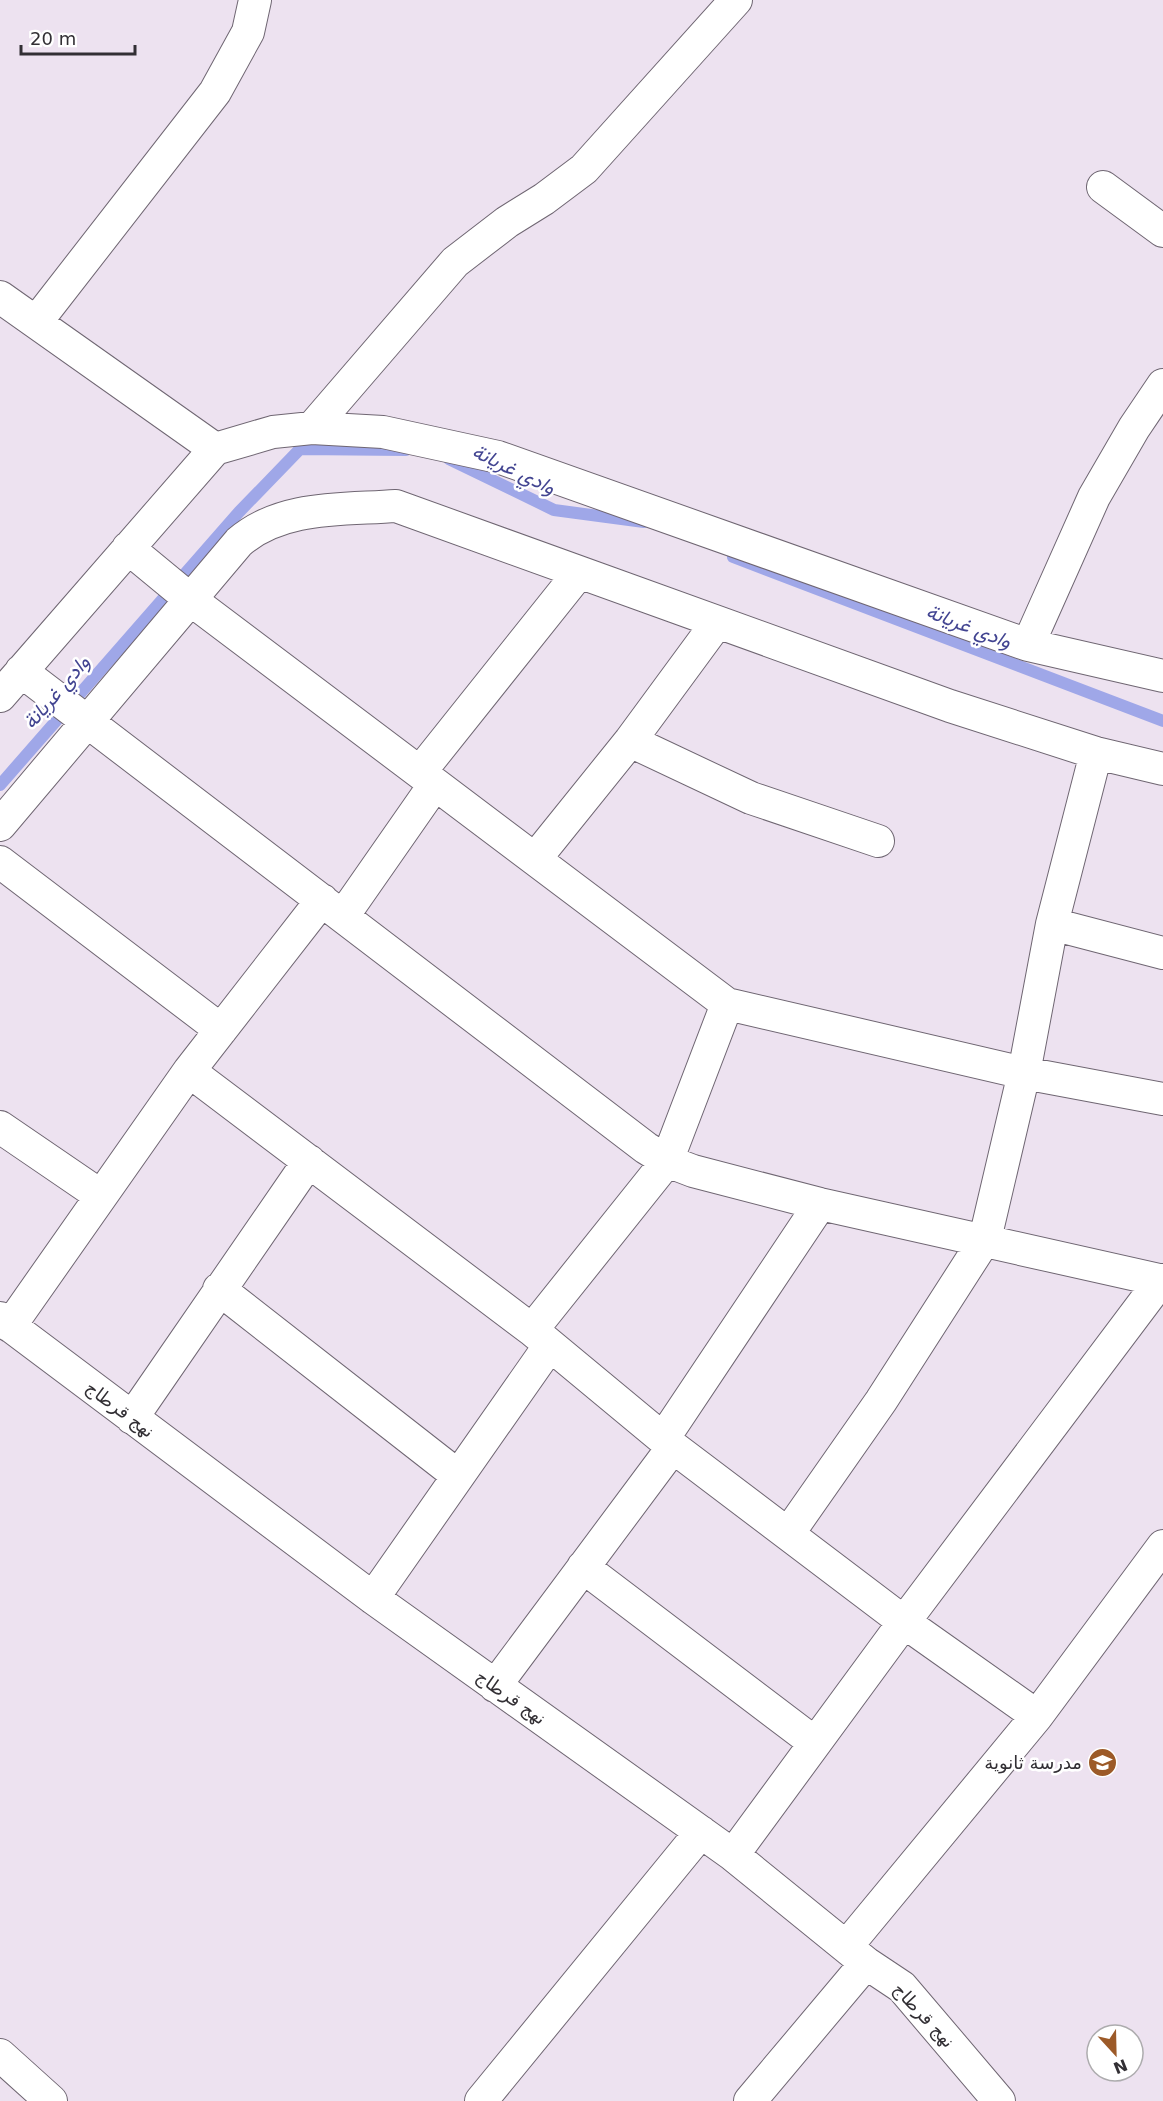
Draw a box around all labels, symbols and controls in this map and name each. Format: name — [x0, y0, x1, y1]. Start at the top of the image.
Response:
scale bar — [21, 18, 135, 56]
text: 20 m — [30, 28, 76, 49]
water label: وادي غريانة — [467, 439, 559, 503]
water label: وادي غريانة — [922, 599, 1015, 657]
water label: وادي غريانة — [18, 650, 97, 736]
street label: نهج قرطاج — [81, 1376, 159, 1442]
street label: نهج قرطاج — [471, 1665, 550, 1730]
school or university icon: مدرسة ثانوية — [1087, 1746, 1119, 1778]
place label: مدرسة ثانوية — [984, 1752, 1082, 1774]
street label: نهج قرطاج — [888, 1978, 959, 2052]
north arrow — [1085, 2023, 1145, 2083]
text: N — [1111, 2055, 1130, 2078]

